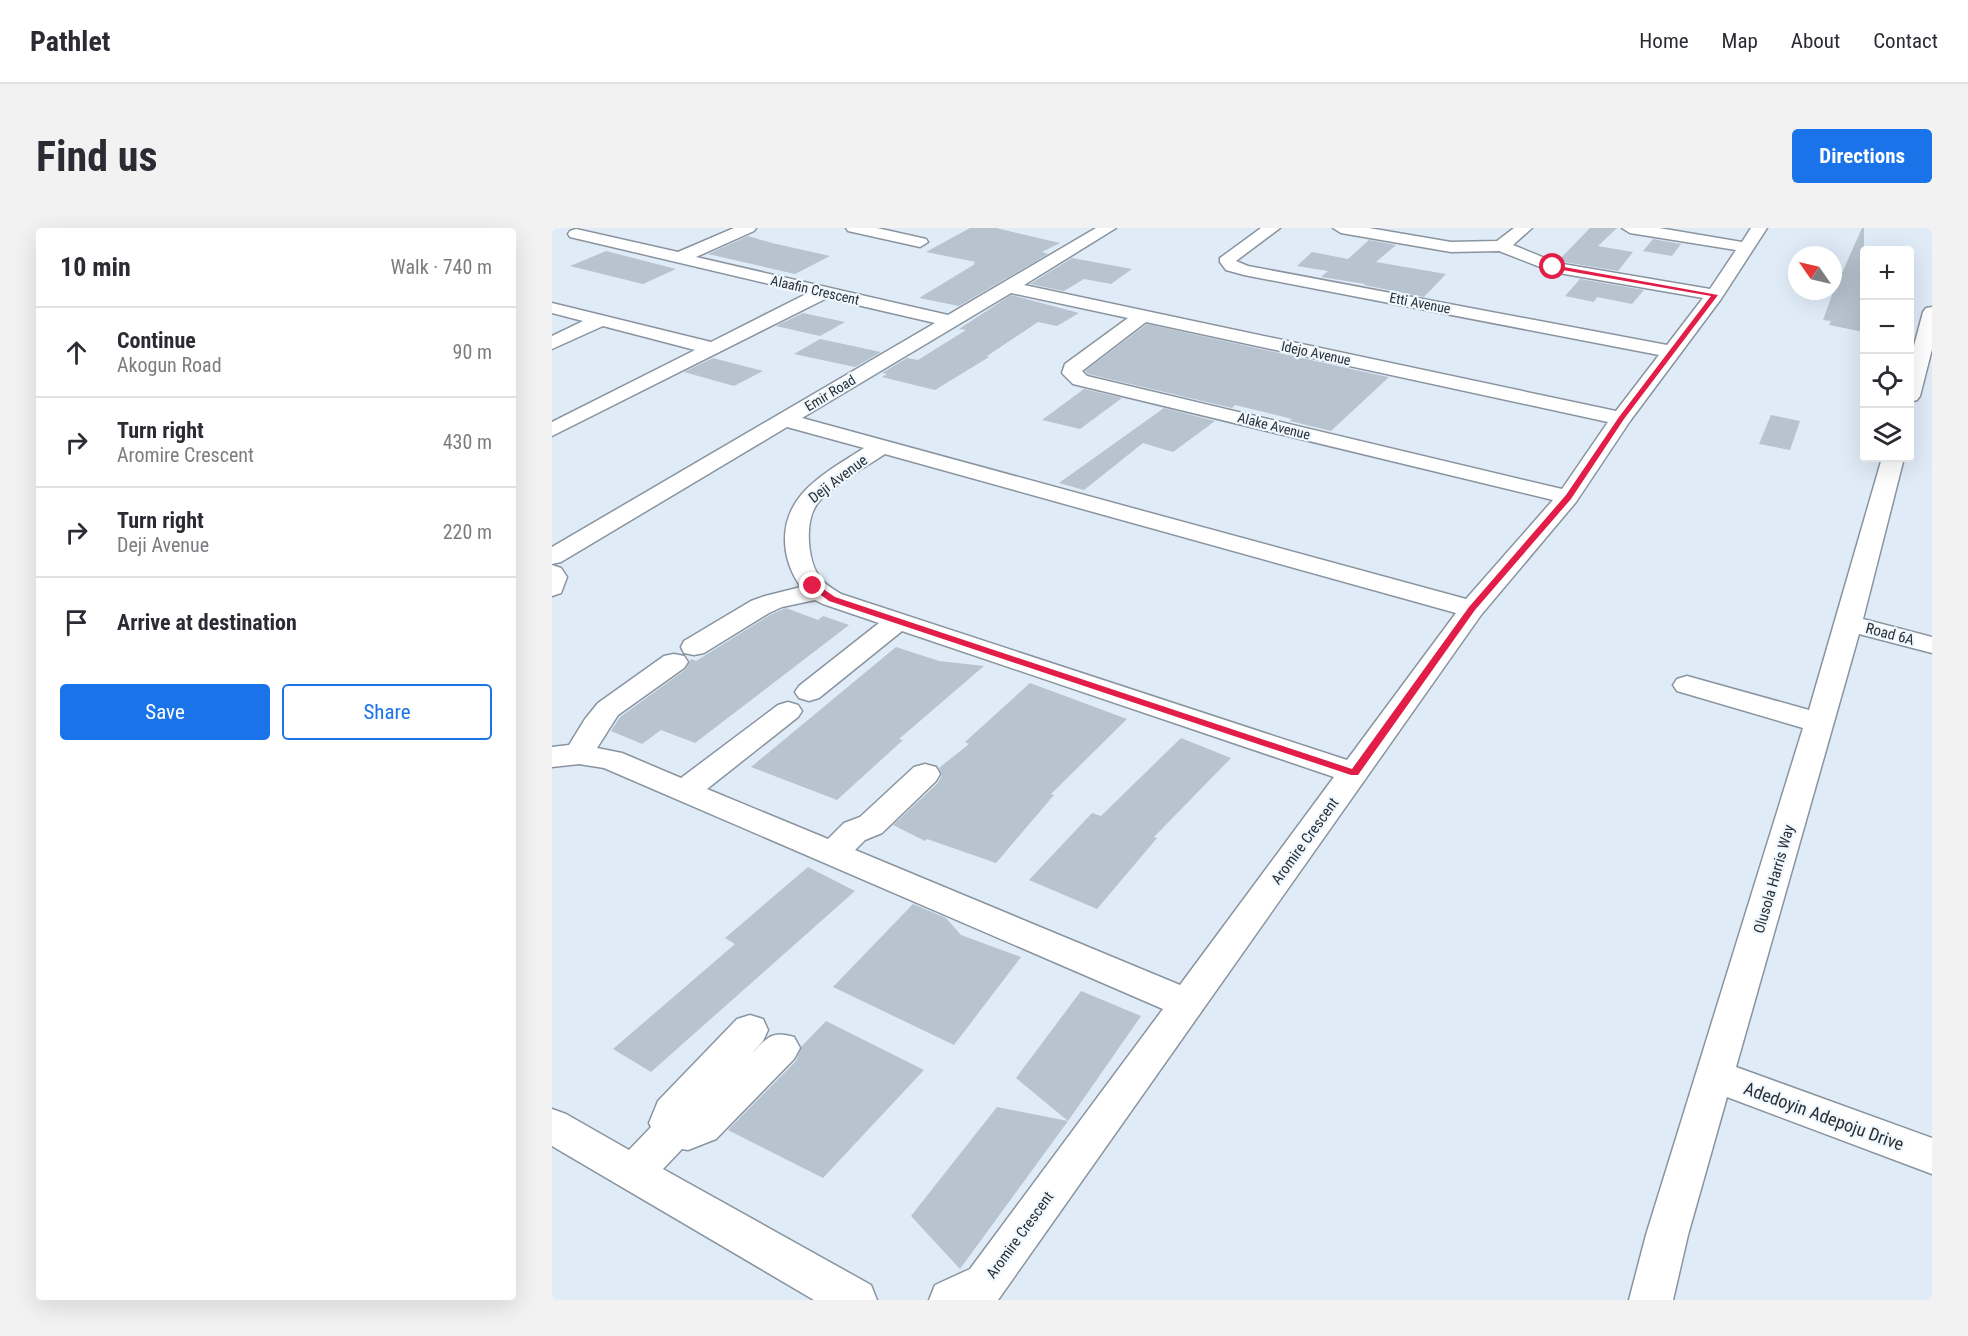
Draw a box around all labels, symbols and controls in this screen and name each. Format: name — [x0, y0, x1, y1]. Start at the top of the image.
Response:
text: Pathlet — [30, 25, 110, 58]
text: Home — [1639, 29, 1689, 53]
text: Map — [1722, 29, 1758, 53]
text: About — [1791, 29, 1840, 53]
text: Contact — [1873, 29, 1938, 53]
button: Directions — [1792, 129, 1932, 183]
text: Find us — [36, 132, 157, 181]
north arrow — [1788, 246, 1842, 300]
map controls — [1860, 246, 1914, 462]
button: + — [1860, 246, 1914, 300]
text: 10 min — [60, 252, 131, 282]
route start — [1539, 253, 1565, 279]
text: Walk · 740 m — [391, 255, 492, 279]
street label: Alaafin Crescent — [769, 272, 861, 308]
street label: Etti Avenue — [1388, 289, 1452, 317]
button: − — [1860, 300, 1914, 354]
text: Continue — [117, 328, 196, 353]
icon: ahead — [60, 336, 93, 369]
street label: Idejo Avenue — [1280, 338, 1353, 368]
text: 90 m — [453, 340, 492, 364]
text: Akogun Road — [117, 353, 222, 377]
button: locate — [1860, 354, 1914, 408]
street label: Emir Road — [802, 372, 858, 414]
button: layers — [1860, 408, 1914, 462]
street label: Alake Avenue — [1236, 409, 1312, 443]
text: Turn right — [117, 418, 204, 443]
icon: right — [60, 426, 93, 459]
text: 430 m — [443, 430, 492, 454]
text: Aromire Crescent — [117, 443, 254, 467]
street label: Deji Avenue — [805, 451, 871, 507]
text: Turn right — [117, 508, 204, 533]
icon: right — [60, 516, 93, 549]
text: 220 m — [443, 520, 492, 544]
text: Deji Avenue — [117, 533, 209, 557]
route end — [799, 572, 825, 598]
icon: arrive — [60, 606, 93, 639]
text: Arrive at destination — [117, 610, 297, 635]
street label: Road 6A — [1864, 619, 1917, 649]
button: Save — [60, 684, 270, 740]
button: Share — [282, 684, 492, 740]
street label: Aromire Crescent — [1268, 794, 1342, 888]
street label: Olusola Harris Way — [1750, 823, 1798, 935]
street label: Adedoyin Adepoju Drive — [1741, 1077, 1907, 1155]
street label: Aromire Crescent — [983, 1188, 1057, 1282]

